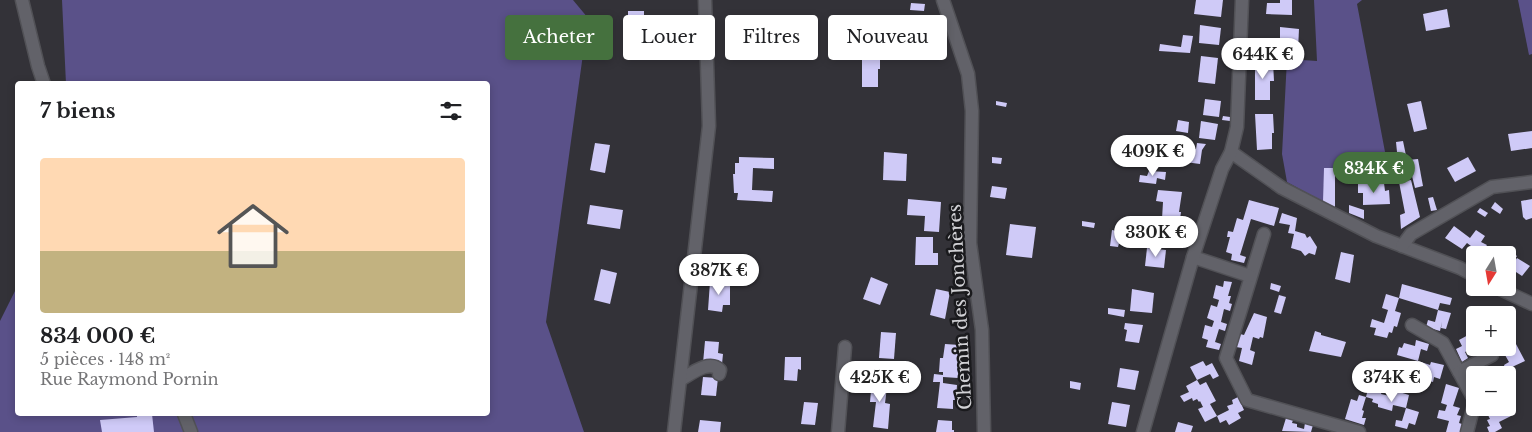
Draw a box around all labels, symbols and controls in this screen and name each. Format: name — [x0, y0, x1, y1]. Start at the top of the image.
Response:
chip: Acheter — [505, 15, 613, 60]
chip: Louer — [623, 15, 715, 60]
chip: Filtres — [725, 15, 818, 60]
chip: Nouveau — [828, 15, 947, 60]
pin: 644K € — [1222, 38, 1304, 80]
text: 644K € — [1232, 44, 1294, 64]
icon: filters — [437, 97, 465, 125]
text: 7 biens — [40, 98, 116, 124]
pin: 409K € — [1112, 134, 1194, 177]
text: 409K € — [1122, 141, 1184, 161]
pin: 834K € — [1333, 152, 1415, 194]
text: 834K € — [1344, 158, 1404, 178]
icon: home — [208, 191, 298, 281]
street label: Chemin des Jonchères — [944, 204, 976, 410]
pin: 330K € — [1115, 216, 1197, 258]
text: 330K € — [1125, 222, 1187, 242]
north arrow — [1466, 246, 1516, 296]
map controls — [1466, 246, 1516, 416]
pin: 387K € — [678, 254, 760, 296]
text: 387K € — [690, 260, 748, 280]
button: + — [1466, 306, 1516, 356]
text: 834 000 € — [40, 323, 155, 349]
text: 5 pièces · 148 m² — [40, 349, 170, 369]
pin: 425K € — [839, 360, 921, 403]
pin: 374K € — [1351, 360, 1433, 403]
button: − — [1466, 366, 1516, 416]
text: 425K € — [850, 367, 910, 387]
text: 374K € — [1363, 367, 1421, 387]
text: Rue Raymond Pornin — [40, 369, 219, 389]

